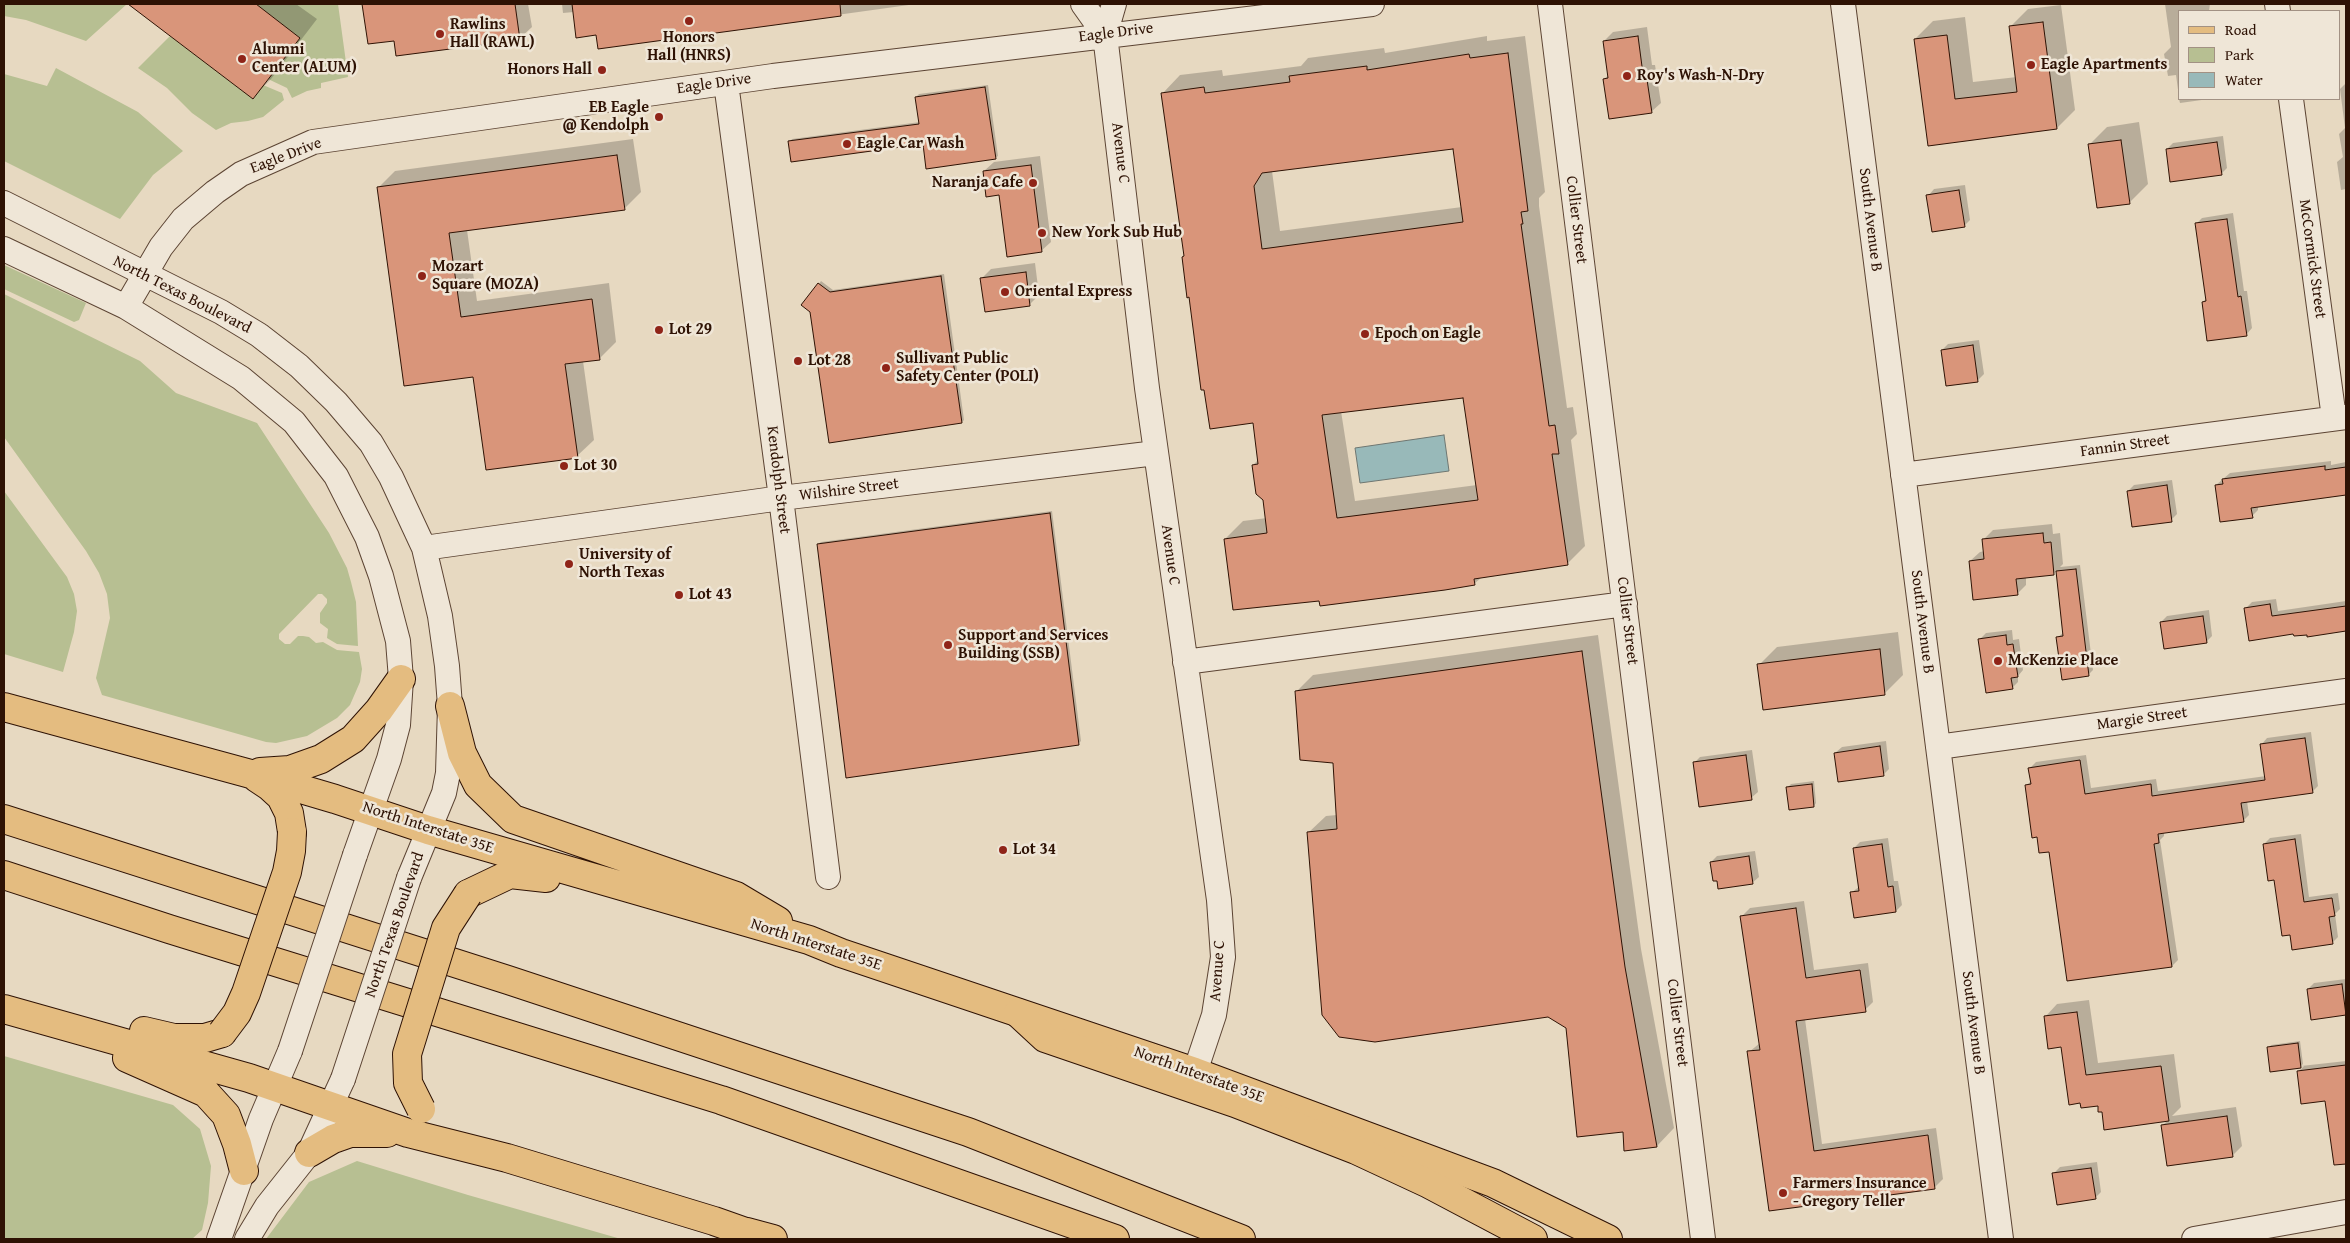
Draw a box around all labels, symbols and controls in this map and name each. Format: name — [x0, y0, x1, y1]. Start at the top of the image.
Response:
legend — [2178, 10, 2340, 100]
place label: Rawlins Hall (RAWL) — [450, 15, 535, 53]
marker: Honors Hall (HNRS) — [683, 15, 695, 27]
street label: Eagle Drive — [1078, 19, 1154, 47]
text: Road — [2225, 19, 2256, 40]
marker: Rawlins Hall (RAWL) — [434, 28, 446, 40]
place label: Honors Hall (HNRS) — [647, 28, 731, 66]
place label: Alumni Center (ALUM) — [252, 40, 357, 78]
text: Park — [2225, 44, 2254, 65]
marker: Alumni Center (ALUM) — [236, 53, 248, 65]
place label: Eagle Apartments — [2041, 55, 2167, 75]
marker: Eagle Apartments — [2025, 59, 2037, 71]
place label: Honors Hall — [507, 60, 592, 80]
marker: Honors Hall — [596, 64, 608, 76]
place label: Roy's Wash-N-Dry — [1637, 66, 1764, 86]
street label: Eagle Drive — [676, 69, 752, 99]
text: Water — [2225, 69, 2263, 90]
marker: Roy's Wash-N-Dry — [1621, 70, 1633, 82]
place label: EB Eagle @ Kendolph — [562, 98, 649, 136]
marker: EB Eagle @ Kendolph — [653, 111, 665, 123]
street label: Avenue C — [1107, 121, 1133, 185]
street label: Eagle Drive — [248, 134, 324, 178]
place label: Eagle Car Wash — [857, 134, 964, 154]
marker: Eagle Car Wash — [841, 138, 853, 150]
street label: South Avenue B — [1854, 167, 1886, 273]
place label: Naranja Cafe — [932, 173, 1023, 193]
street label: Collier Street — [1561, 175, 1591, 265]
marker: Naranja Cafe — [1027, 177, 1039, 189]
street label: McCormick Street — [2294, 198, 2330, 320]
place label: New York Sub Hub — [1052, 223, 1182, 243]
marker: New York Sub Hub — [1036, 227, 1048, 239]
street label: North Texas Boulevard — [110, 252, 254, 338]
place label: Mozart Square (MOZA) — [432, 257, 539, 295]
marker: Mozart Square (MOZA) — [416, 270, 428, 282]
place label: Oriental Express — [1015, 282, 1132, 302]
marker: Oriental Express — [999, 286, 1011, 298]
place label: Lot 29 — [669, 320, 712, 340]
marker: Lot 29 — [653, 324, 665, 336]
place label: Epoch on Eagle — [1375, 324, 1481, 344]
marker: Epoch on Eagle — [1359, 328, 1371, 340]
place label: Sullivant Public Safety Center (POLI) — [896, 349, 1039, 387]
place label: Lot 28 — [808, 351, 851, 371]
marker: Lot 28 — [792, 355, 804, 367]
marker: Sullivant Public Safety Center (POLI) — [880, 362, 892, 374]
street label: Kendolph Street — [762, 425, 794, 535]
street label: Fannin Street — [2079, 430, 2171, 462]
place label: Lot 30 — [574, 456, 617, 476]
marker: Lot 30 — [558, 460, 570, 472]
street label: Wilshire Street — [798, 474, 900, 506]
street label: Avenue C — [1156, 523, 1184, 587]
place label: University of North Texas — [579, 545, 671, 583]
marker: University of North Texas — [563, 558, 575, 570]
street label: South Avenue B — [1906, 569, 1938, 675]
street label: Collier Street — [1612, 576, 1642, 666]
place label: Lot 43 — [689, 585, 732, 605]
marker: Lot 43 — [673, 589, 685, 601]
place label: Support and Services Building (SSB) — [958, 626, 1108, 664]
marker: Support and Services Building (SSB) — [942, 639, 954, 651]
place label: McKenzie Place — [2008, 651, 2118, 671]
marker: McKenzie Place — [1992, 655, 2004, 667]
street label: Margie Street — [2095, 703, 2189, 735]
street label: North Interstate 35E — [360, 798, 496, 858]
place label: Lot 34 — [1013, 840, 1056, 860]
marker: Lot 34 — [997, 844, 1009, 856]
street label: North Texas Boulevard — [361, 850, 429, 1000]
street label: North Interstate 35E — [748, 915, 884, 975]
street label: Avenue C — [1206, 940, 1230, 1002]
street label: South Avenue B — [1957, 970, 1989, 1076]
street label: Collier Street — [1662, 978, 1692, 1068]
street label: North Interstate 35E — [1131, 1043, 1267, 1107]
place label: Farmers Insurance - Gregory Teller — [1793, 1174, 1927, 1212]
marker: Farmers Insurance - Gregory Teller — [1777, 1187, 1789, 1199]

